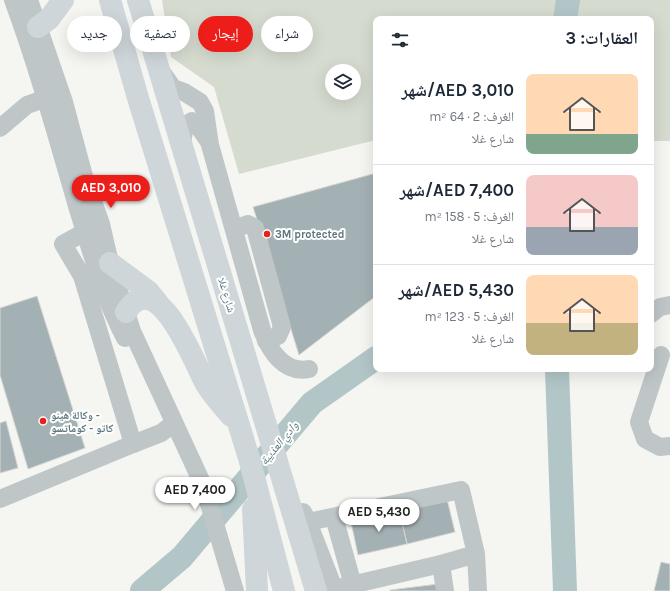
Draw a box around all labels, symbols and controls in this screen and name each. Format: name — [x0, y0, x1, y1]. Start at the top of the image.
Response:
chip: جديد — [67, 16, 122, 52]
chip: تصفية — [130, 16, 190, 52]
chip: إيجار — [198, 16, 253, 52]
chip: شراء — [261, 16, 313, 52]
text: العقارات: 3 — [566, 28, 638, 48]
icon: filters — [389, 29, 411, 51]
map controls — [325, 64, 361, 100]
button: layers — [325, 64, 361, 100]
text: AED 3,010/شهر — [402, 80, 514, 100]
icon: home — [558, 90, 606, 138]
text: الغرف: 2 · 64 m² — [429, 109, 514, 124]
text: شارع غلا — [472, 131, 514, 146]
pin: AED 3,010 — [65, 175, 157, 209]
text: AED 3,010 — [81, 180, 141, 195]
text: AED 7,400/شهر — [400, 180, 514, 200]
icon: home — [558, 191, 606, 239]
text: الغرف: 5 · 158 m² — [424, 209, 514, 224]
place label: 3M protected — [275, 228, 344, 241]
marker: 3M protected — [262, 229, 272, 239]
text: شارع غلا — [472, 231, 514, 246]
street label: شارع غلا — [215, 276, 238, 314]
text: AED 5,430/شهر — [398, 280, 514, 300]
icon: home — [558, 291, 606, 339]
text: الغرف: 5 · 123 m² — [425, 309, 514, 324]
text: شارع غلا — [472, 331, 514, 346]
place label: وكالة هينو - كاتو - كوماتسو — [51, 409, 113, 435]
marker: وكالة هينو - كاتو - كوماتسو — [38, 416, 48, 426]
water label: وادي العذيبة — [257, 418, 304, 470]
pin: AED 7,400 — [149, 477, 241, 511]
text: AED 7,400 — [164, 482, 226, 497]
pin: AED 5,430 — [333, 499, 425, 533]
text: AED 5,430 — [348, 504, 410, 519]

